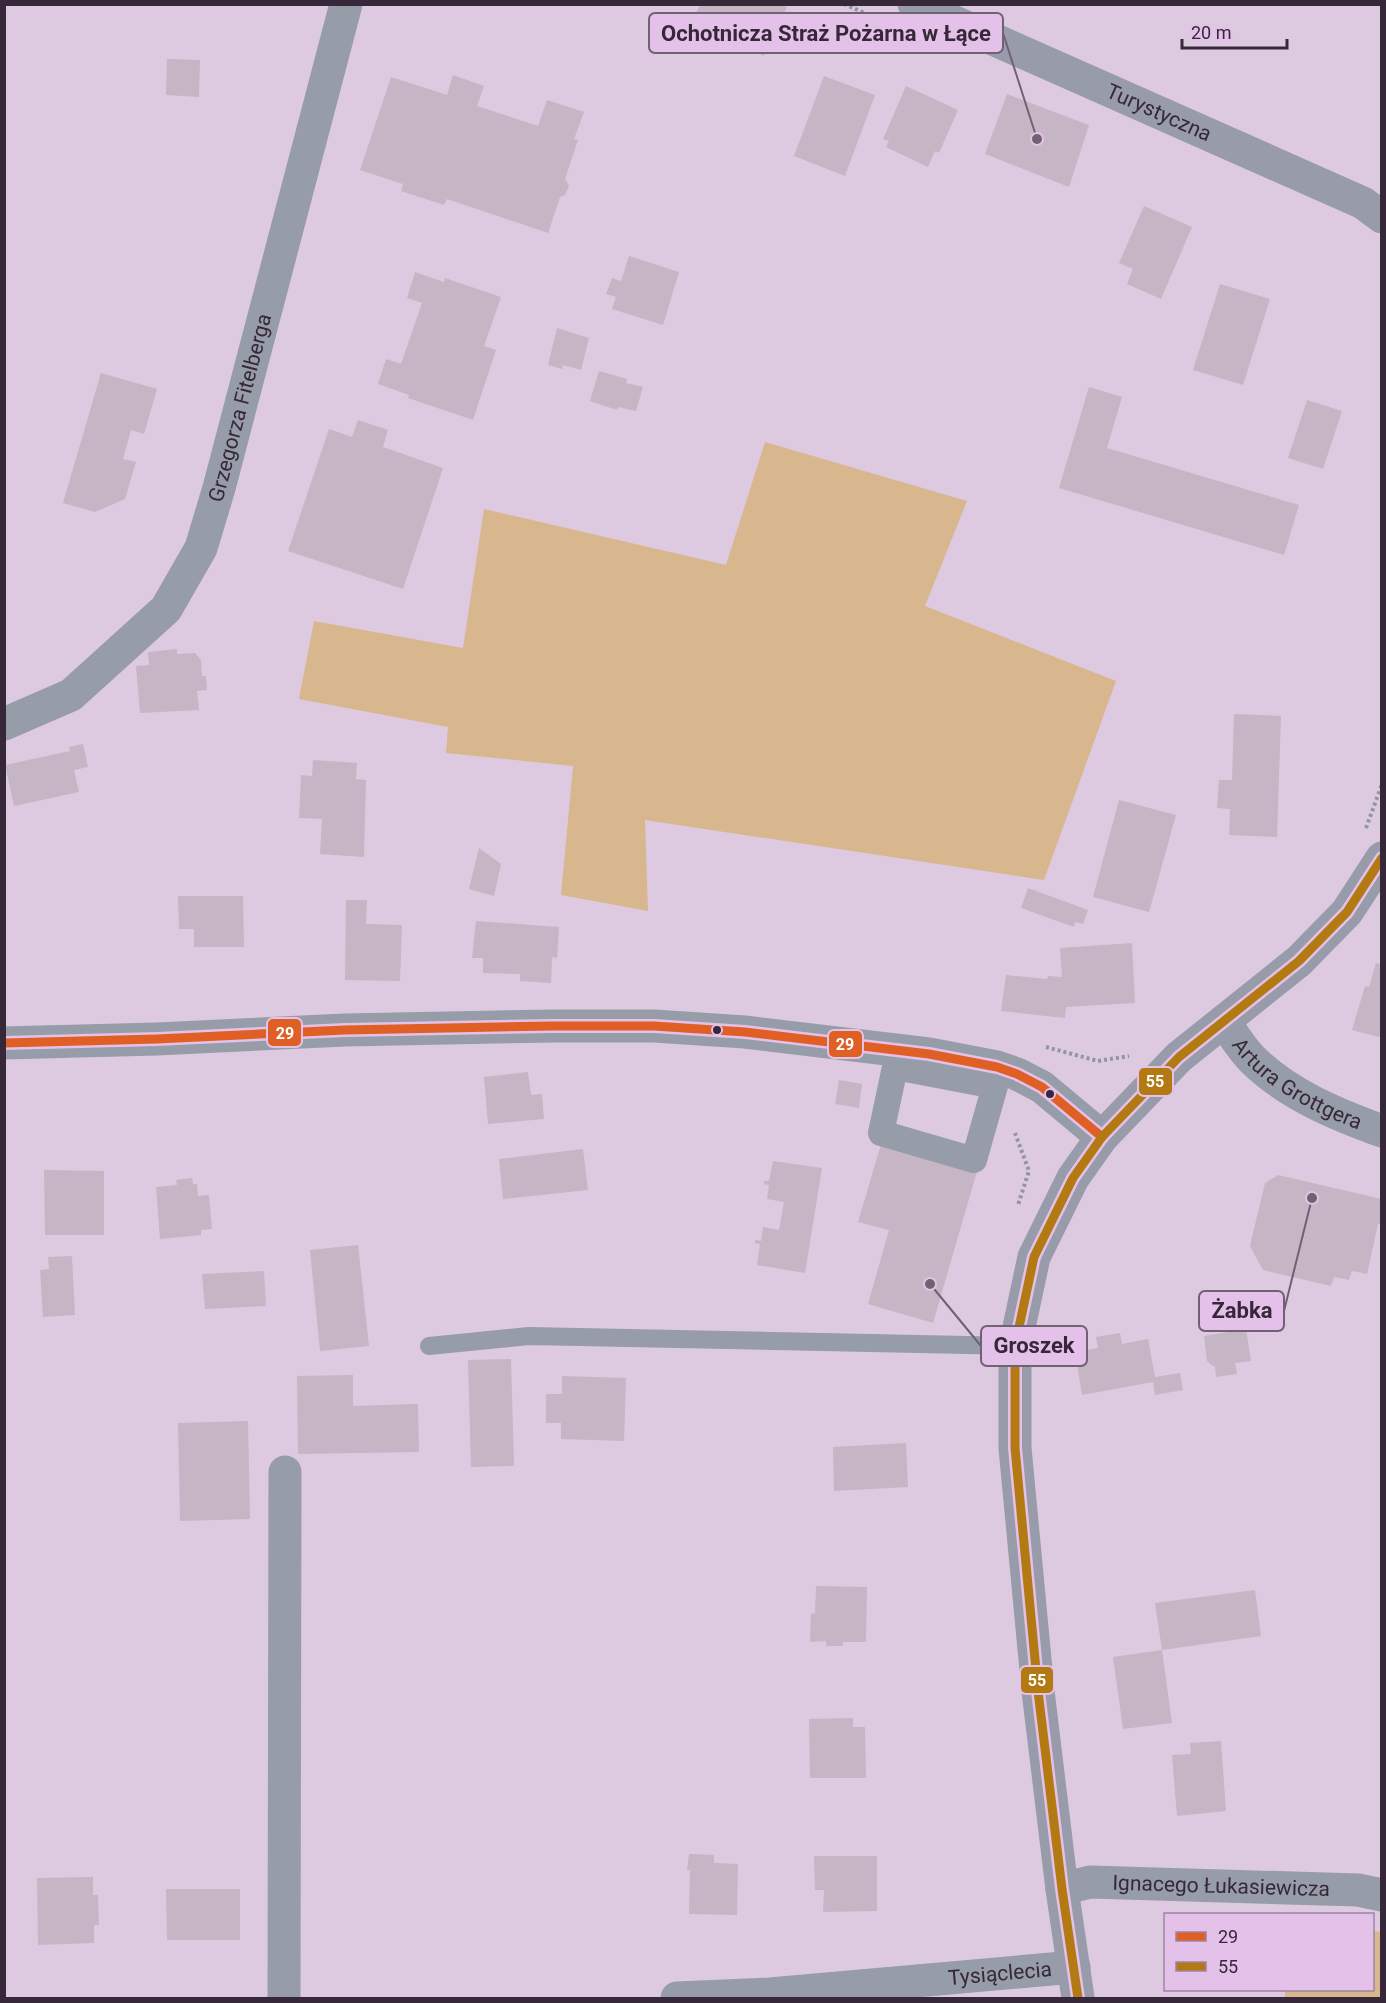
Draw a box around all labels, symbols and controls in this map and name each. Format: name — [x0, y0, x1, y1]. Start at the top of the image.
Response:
scale bar — [1182, 12, 1287, 50]
callout: Ochotnicza Straż Pożarna w Łące — [649, 13, 1003, 53]
text: Ochotnicza Straż Pożarna w Łące — [661, 21, 991, 46]
text: 20 m — [1191, 22, 1231, 43]
street label: Turystyczna — [1103, 79, 1215, 146]
street label: Grzegorza Fitelberga — [203, 311, 276, 505]
line badge: 29 — [267, 1018, 302, 1047]
text: 29 — [276, 1024, 294, 1043]
unlabelled marker — [711, 1024, 723, 1036]
line badge: 29 — [828, 1030, 863, 1058]
street label: Artura Grottgera — [1227, 1033, 1365, 1134]
text: 29 — [836, 1035, 854, 1054]
line badge: 55 — [1138, 1067, 1173, 1096]
text: 55 — [1146, 1072, 1164, 1091]
unlabelled marker — [1044, 1088, 1056, 1100]
callout: Żabka — [1199, 1291, 1284, 1331]
text: Żabka — [1211, 1298, 1273, 1323]
callout: Groszek — [981, 1326, 1087, 1366]
text: Groszek — [993, 1333, 1075, 1358]
line badge: 55 — [1020, 1666, 1054, 1694]
text: 55 — [1028, 1671, 1046, 1690]
street label: Ignacego Łukasiewicza — [1112, 1871, 1330, 1901]
legend — [1164, 1913, 1374, 1991]
text: 29 — [1218, 1926, 1238, 1947]
text: 55 — [1218, 1956, 1238, 1977]
street label: Tysiąclecia — [947, 1957, 1053, 1990]

